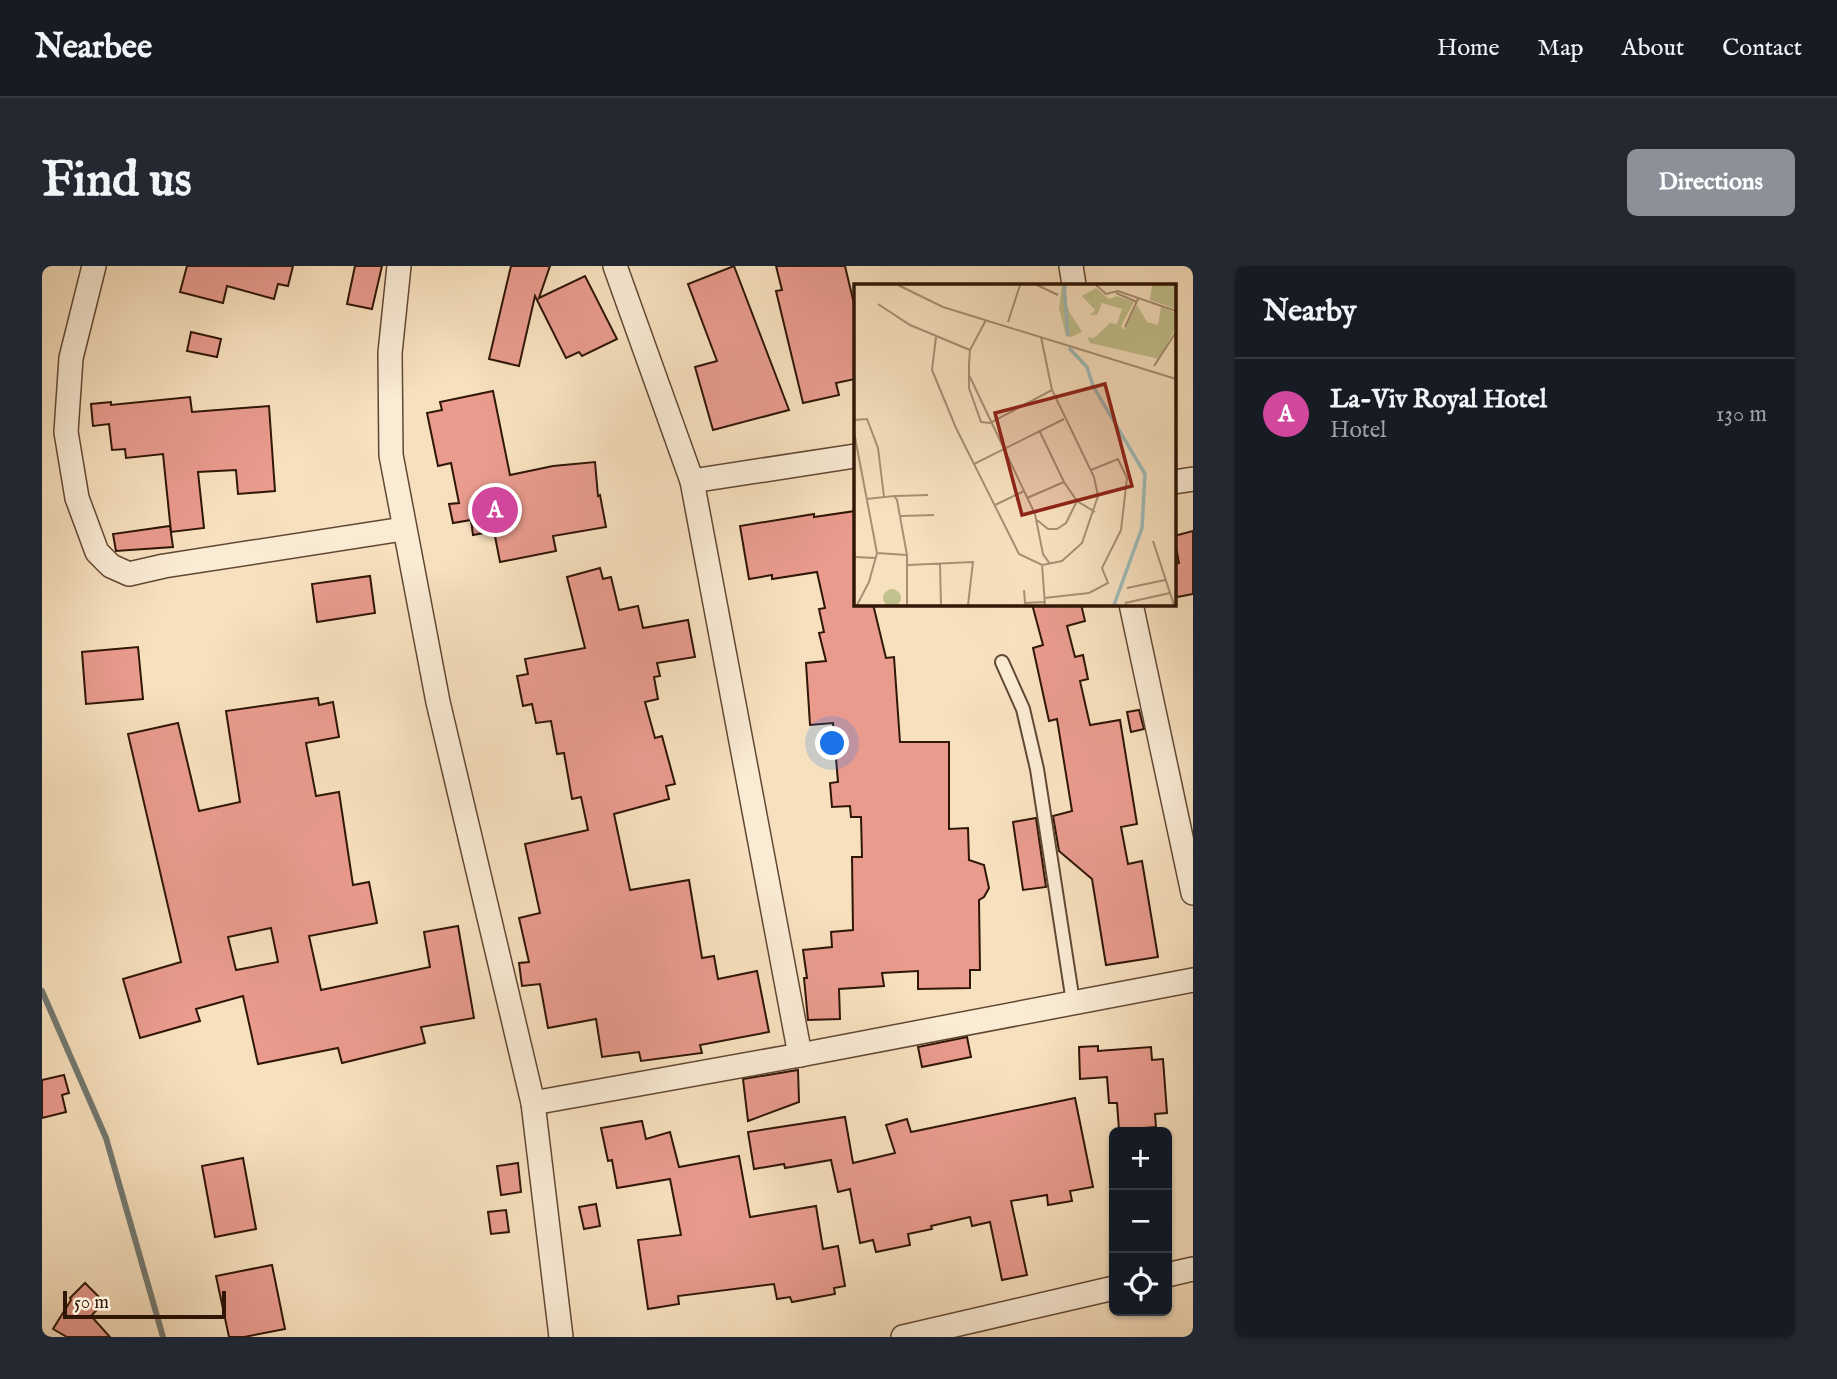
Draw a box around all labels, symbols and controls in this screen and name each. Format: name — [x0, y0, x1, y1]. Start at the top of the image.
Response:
text: Nearbee — [35, 27, 152, 69]
text: Home — [1437, 33, 1500, 64]
text: Map — [1538, 33, 1584, 64]
text: About — [1622, 33, 1684, 64]
text: Contact — [1722, 33, 1802, 64]
button: Directions — [1627, 149, 1795, 216]
text: Find us — [42, 151, 192, 213]
inset map — [854, 284, 1176, 606]
text: Nearby — [1263, 293, 1356, 331]
text: La-Viv Royal Hotel — [1330, 383, 1547, 416]
text: A — [1278, 400, 1294, 429]
text: 130 m — [1716, 400, 1767, 429]
text: Hotel — [1330, 416, 1387, 445]
pin: A — [472, 484, 518, 536]
your location — [815, 726, 849, 760]
map controls — [1109, 1127, 1172, 1316]
button: + — [1109, 1127, 1172, 1190]
button: − — [1109, 1190, 1172, 1253]
button: locate — [1109, 1253, 1172, 1316]
scale bar — [63, 1288, 226, 1320]
text: 50 m — [74, 1291, 109, 1315]

